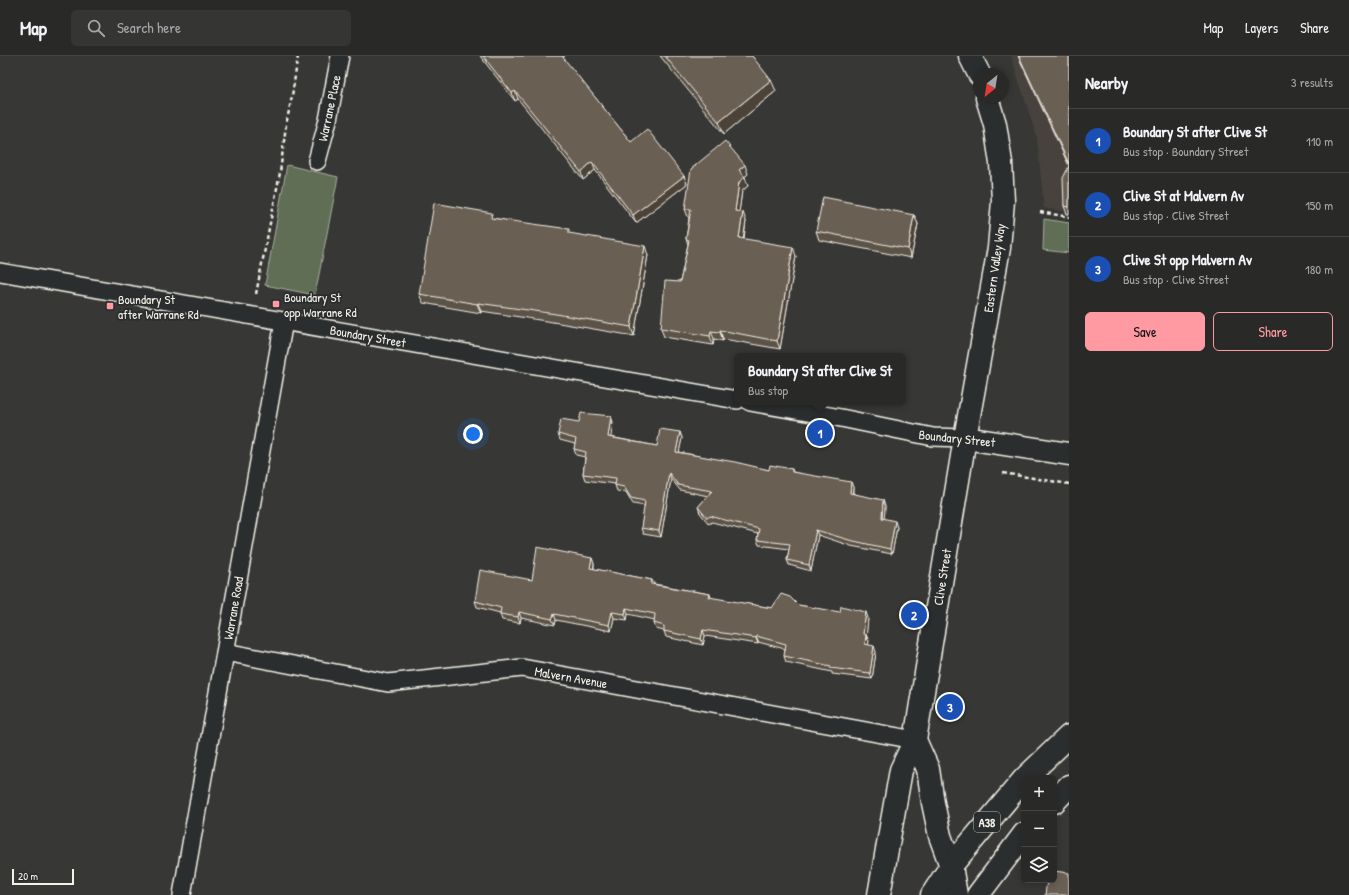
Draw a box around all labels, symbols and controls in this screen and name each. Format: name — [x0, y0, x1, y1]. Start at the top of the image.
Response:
search box — [71, 10, 351, 46]
text: Map — [20, 15, 47, 41]
icon: search — [85, 17, 107, 39]
text: Search here — [117, 17, 181, 38]
text: Map — [1203, 18, 1223, 37]
text: Layers — [1245, 18, 1278, 37]
text: Share — [1300, 18, 1329, 37]
north arrow — [973, 68, 1009, 104]
text: Nearby — [1085, 71, 1128, 94]
street label: Warrane Place — [313, 73, 345, 143]
text: 3 results — [1291, 73, 1333, 91]
text: Boundary St after Clive St — [1123, 121, 1267, 142]
text: 1 — [1096, 132, 1100, 150]
text: 110 m — [1306, 132, 1333, 150]
text: Bus stop · Boundary Street — [1123, 142, 1248, 160]
text: Clive St at Malvern Av — [1123, 185, 1244, 206]
text: 2 — [1095, 196, 1101, 214]
text: 150 m — [1305, 196, 1333, 214]
text: Bus stop · Clive Street — [1123, 206, 1229, 224]
street label: Eastern Valley Way — [979, 222, 1009, 314]
text: Clive St opp Malvern Av — [1123, 249, 1252, 270]
text: 3 — [1095, 260, 1101, 278]
text: 180 m — [1305, 260, 1333, 278]
text: Bus stop · Clive Street — [1123, 270, 1229, 288]
place label: Boundary St opp Warrane Rd — [284, 288, 357, 321]
place label: Boundary St after Warrane Rd — [118, 290, 199, 323]
marker: Boundary St opp Warrane Rd — [271, 299, 281, 309]
marker: Boundary St after Warrane Rd — [105, 301, 115, 311]
button: Save — [1085, 312, 1205, 351]
button: Share — [1213, 312, 1333, 351]
street label: Boundary Street — [329, 320, 408, 352]
popup — [734, 353, 906, 405]
text: Boundary St after Clive St — [748, 360, 892, 381]
text: Bus stop — [748, 381, 788, 399]
pin: 1 — [807, 418, 833, 448]
your location — [463, 424, 483, 444]
street label: Boundary Street — [918, 425, 997, 451]
street label: Clive Street — [929, 547, 955, 607]
street label: Warrane Road — [219, 575, 247, 641]
pin: 2 — [901, 600, 927, 630]
street label: Malvern Avenue — [533, 662, 609, 692]
pin: 3 — [937, 692, 963, 722]
map controls — [1021, 775, 1057, 883]
button: + — [1021, 775, 1057, 811]
button: − — [1021, 811, 1057, 847]
road number: A38 — [974, 812, 1000, 832]
button: layers — [1021, 847, 1057, 883]
scale bar — [12, 867, 74, 886]
text: 20 m — [18, 869, 38, 883]

